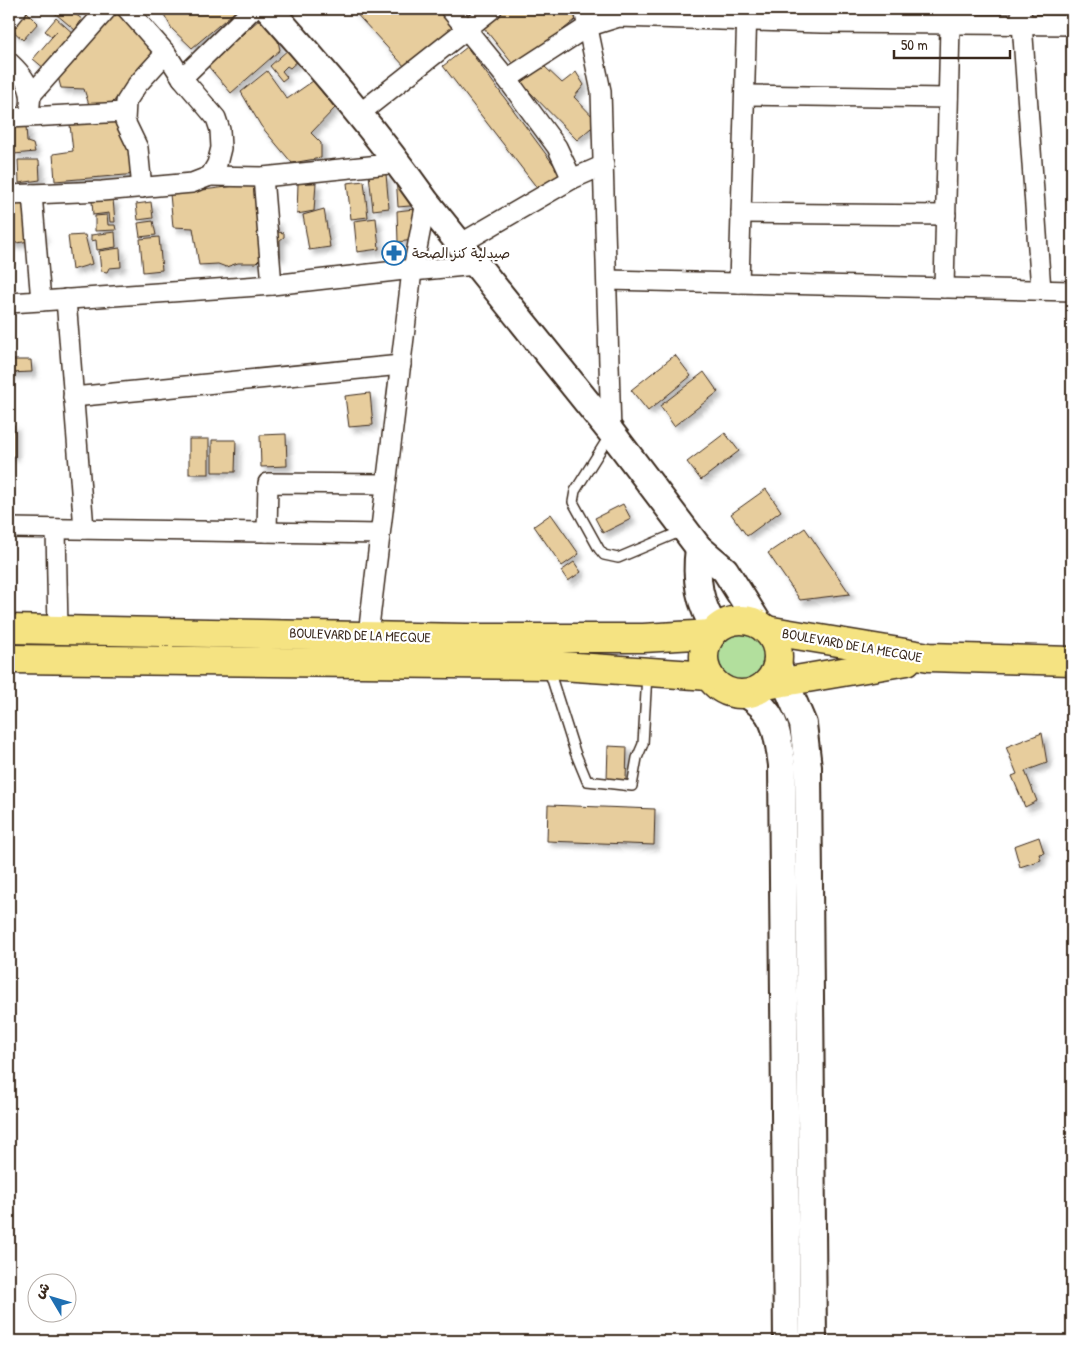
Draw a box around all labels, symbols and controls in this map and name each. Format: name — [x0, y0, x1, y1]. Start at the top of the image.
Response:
scale bar — [894, 28, 1010, 60]
text: 50 m — [901, 34, 928, 55]
pharmacy icon: صيدلية كنز الصحة — [381, 240, 407, 266]
place label: صيدلية كنز الصحة — [412, 243, 510, 262]
street label: BOULEVARD DE LA MECQUE — [289, 623, 431, 646]
street label: BOULEVARD DE LA MECQUE — [781, 623, 923, 666]
north arrow — [28, 1272, 78, 1322]
text: ش — [29, 1278, 54, 1302]

